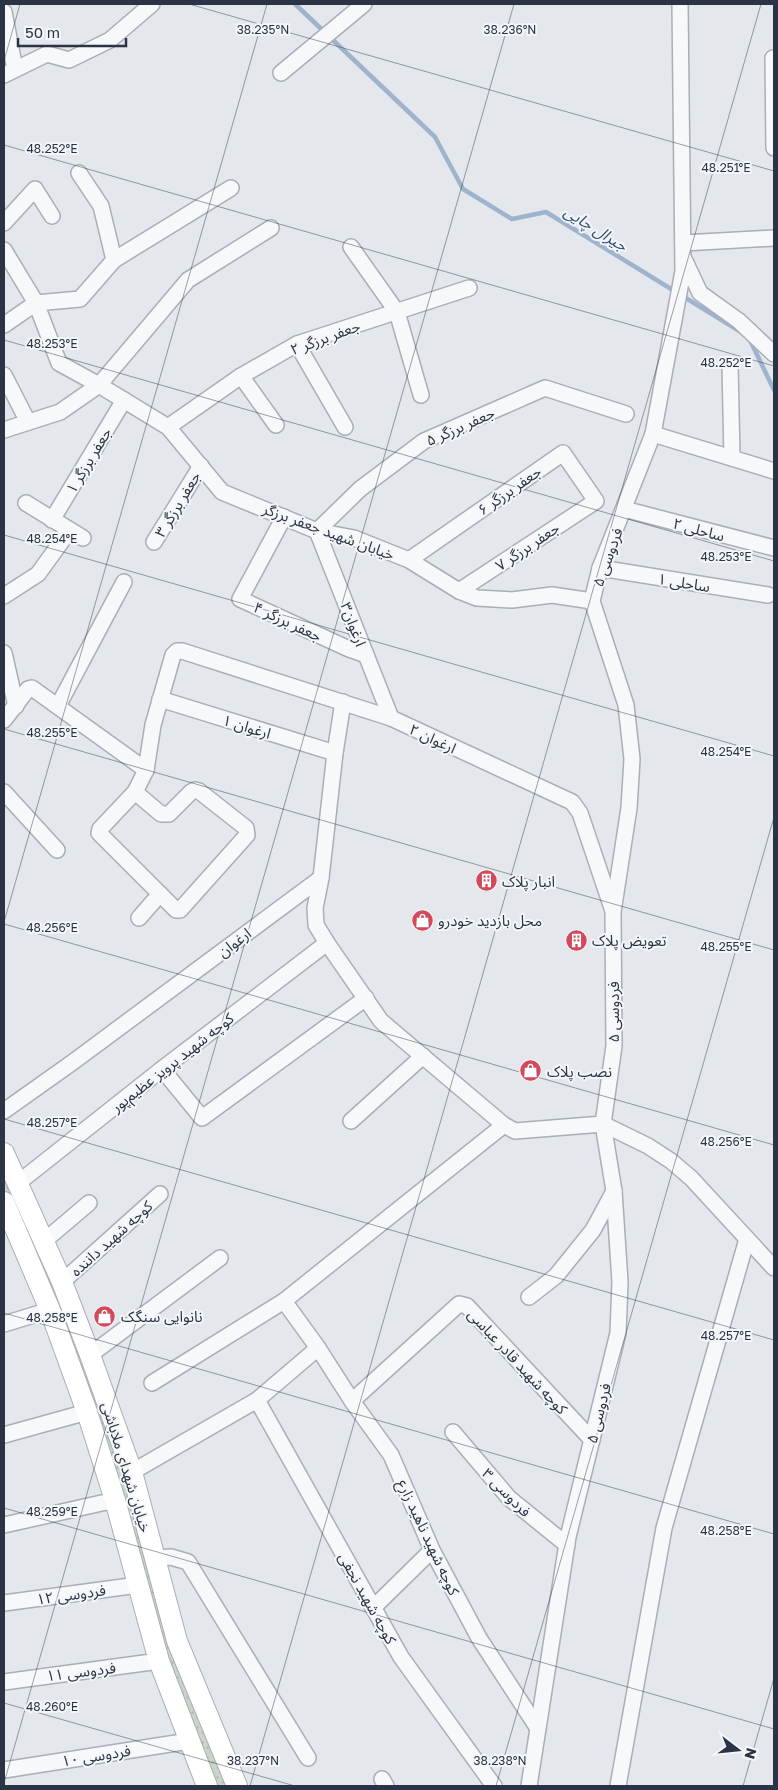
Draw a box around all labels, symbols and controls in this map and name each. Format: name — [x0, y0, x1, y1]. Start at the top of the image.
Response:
scale bar — [18, 15, 125, 47]
text: 38.235°N — [237, 22, 289, 37]
text: 38.236°N — [484, 22, 536, 37]
text: 50 m — [25, 23, 60, 41]
text: 48.252°E — [26, 141, 78, 156]
text: 48.251°E — [701, 160, 751, 175]
water label: جیرال چایی — [560, 201, 632, 256]
street label: جعفر برزگر ۲ — [288, 316, 363, 359]
text: 48.253°E — [26, 336, 78, 351]
text: 48.252°E — [700, 355, 752, 370]
street label: جعفر برزگر ۵ — [423, 403, 498, 450]
street label: جعفر برزگر ۱ — [61, 424, 115, 496]
street label: جعفر برزگر ۶ — [474, 462, 545, 519]
street label: جعفر برزگر ۳ — [150, 468, 204, 540]
street label: خیابان شهید جعفر برزگر — [259, 498, 397, 564]
street label: ساحلی ۲ — [671, 513, 727, 546]
street label: جعفر برزگر ۷ — [492, 518, 563, 575]
street label: فردوسی ۵ — [588, 525, 627, 589]
text: 48.254°E — [27, 531, 77, 546]
text: 48.253°E — [700, 549, 752, 564]
street label: ساحلی ۱ — [656, 569, 712, 596]
street label: جعفر برزگر ۴ — [251, 597, 325, 646]
street label: ارغوان۳ — [336, 599, 371, 649]
street label: ارغوان ۱ — [220, 710, 273, 743]
street label: ارغوان ۲ — [406, 719, 459, 758]
text: 48.255°E — [26, 725, 78, 740]
text: 48.254°E — [701, 744, 751, 759]
building icon: انبار پلاک — [474, 869, 498, 893]
place label: انبار پلاک — [502, 872, 555, 892]
shop icon: محل بازدید خودرو — [410, 908, 434, 932]
place label: محل بازدید خودرو — [438, 911, 542, 930]
text: 48.256°E — [26, 920, 78, 935]
street label: ارغوان — [214, 924, 255, 961]
building icon: تعویض پلاک — [564, 928, 588, 952]
place label: تعویض پلاک — [592, 931, 667, 951]
text: 48.255°E — [700, 939, 752, 954]
street label: فردوسی ۵ — [604, 981, 623, 1043]
street label: کوچه شهید پرویز عظیم‌پور — [106, 1008, 239, 1118]
shop icon: نصب پلاک — [519, 1059, 543, 1083]
place label: نصب پلاک — [547, 1062, 612, 1082]
text: 48.257°E — [27, 1115, 77, 1130]
text: 48.256°E — [700, 1134, 752, 1149]
street label: کوچه شهید داننده — [66, 1196, 158, 1281]
shop icon: نانوایی سنگک — [93, 1304, 117, 1328]
street label: کوچه شهید قادر عباسی — [463, 1305, 572, 1419]
place label: نانوایی سنگک — [121, 1307, 203, 1326]
text: 48.258°E — [26, 1310, 78, 1325]
text: 48.257°E — [701, 1328, 751, 1343]
street label: فردوسی ۵ — [582, 1381, 615, 1445]
street label: خیابان شهدای ملاباشی — [98, 1400, 155, 1535]
street label: فردوسی ۳ — [478, 1464, 535, 1521]
street label: کوچه شهید ناهید زارع — [391, 1476, 464, 1600]
text: 48.259°E — [26, 1504, 78, 1519]
text: 48.258°E — [700, 1523, 752, 1538]
street label: کوچه شهید نجفی — [334, 1549, 401, 1649]
street label: فردوسی ۱۲ — [35, 1580, 107, 1609]
street label: فردوسی ۱۱ — [45, 1658, 117, 1685]
text: 48.260°E — [26, 1699, 78, 1714]
north arrow — [713, 1725, 763, 1775]
street label: فردوسی ۱۰ — [60, 1741, 132, 1770]
text: N — [741, 1746, 761, 1761]
text: 38.237°N — [227, 1753, 279, 1768]
text: 38.238°N — [473, 1753, 527, 1768]

